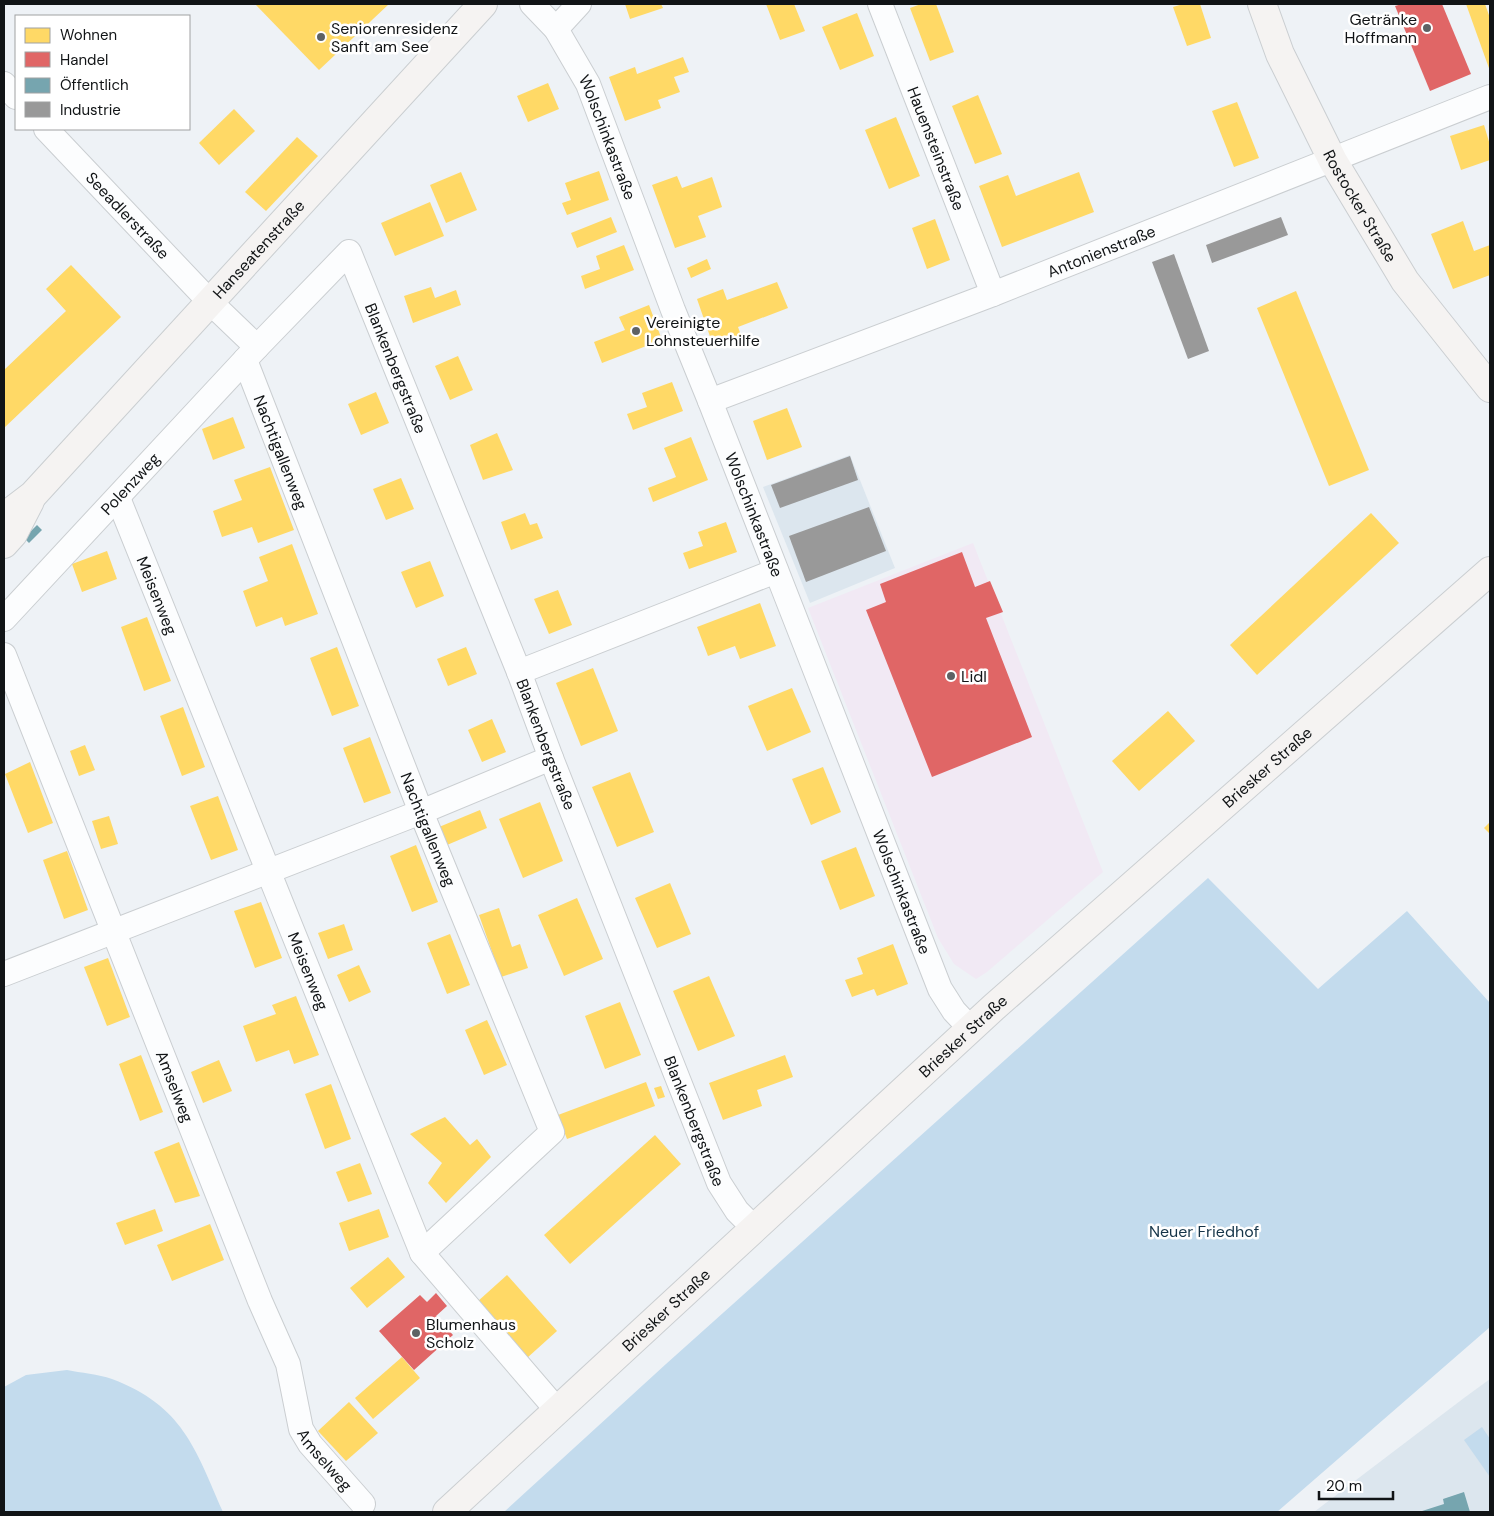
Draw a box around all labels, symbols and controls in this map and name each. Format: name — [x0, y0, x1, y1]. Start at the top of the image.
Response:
place label: Getränke Hoffmann — [1344, 9, 1417, 48]
legend — [15, 15, 190, 130]
place label: Seniorenresidenz Sanft am See — [331, 18, 458, 57]
marker: Getränke Hoffmann — [1421, 22, 1433, 34]
text: Wohnen — [60, 25, 117, 45]
marker: Seniorenresidenz Sanft am See — [315, 31, 327, 43]
text: Handel — [60, 50, 108, 70]
street label: Wolschinkastraße — [574, 71, 641, 203]
text: Öffentlich — [60, 75, 129, 95]
street label: Hauensteinstraße — [903, 84, 970, 213]
text: Industrie — [60, 100, 121, 120]
street label: Rostocker Straße — [1319, 146, 1402, 266]
street label: Seeadlerstraße — [81, 167, 174, 264]
street label: Hanseatenstraße — [208, 195, 309, 303]
street label: Antonienstraße — [1044, 220, 1158, 282]
street label: Blankenbergstraße — [360, 300, 432, 436]
place label: Vereinigte Lohnsteuerhilfe — [646, 312, 760, 351]
marker: Vereinigte Lohnsteuerhilfe — [630, 325, 642, 337]
street label: Nachtigallenweg — [249, 392, 313, 513]
street label: Polenzweg — [96, 448, 164, 519]
street label: Wolschinkastraße — [721, 449, 788, 580]
street label: Meisenweg — [132, 553, 182, 638]
place label: Lidl — [961, 666, 987, 687]
marker: Lidl — [945, 670, 957, 682]
street label: Blankenbergstraße — [512, 676, 581, 813]
street label: Briesker Straße — [1218, 722, 1316, 812]
street label: Nachtigallenweg — [396, 769, 461, 890]
street label: Wolschinkastraße — [868, 827, 936, 957]
street label: Meisenweg — [283, 929, 334, 1013]
street label: Briesker Straße — [914, 990, 1011, 1082]
street label: Amselweg — [151, 1047, 199, 1125]
street label: Blankenbergstraße — [659, 1053, 730, 1189]
park label: Neuer Friedhof — [1149, 1221, 1259, 1242]
street label: Briesker Straße — [617, 1264, 715, 1356]
place label: Blumenhaus Scholz — [426, 1314, 516, 1353]
marker: Blumenhaus Scholz — [410, 1327, 422, 1339]
street label: Amselweg — [293, 1425, 357, 1495]
scale bar — [1319, 1468, 1393, 1500]
text: 20 m — [1326, 1476, 1362, 1496]

